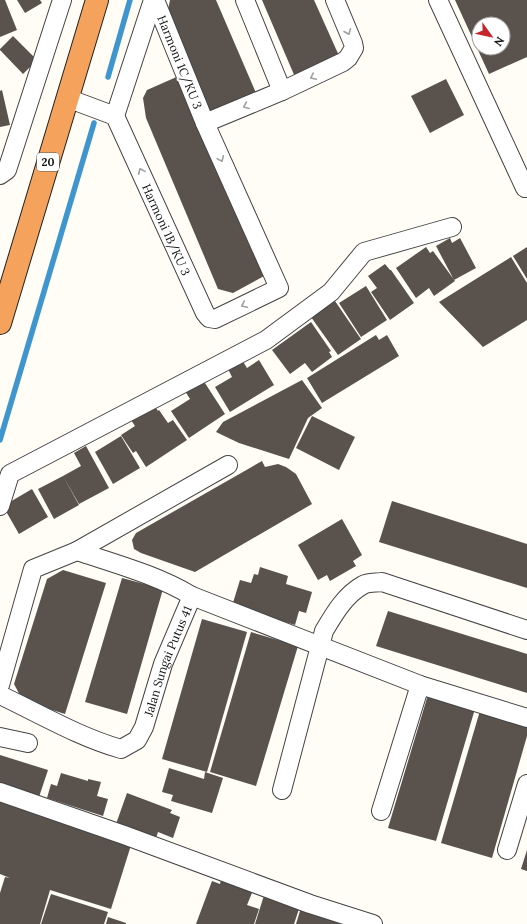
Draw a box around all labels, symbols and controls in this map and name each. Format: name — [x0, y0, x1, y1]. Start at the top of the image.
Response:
street label: Harmoni 1C/KU 3 — [153, 13, 206, 112]
north arrow — [471, 16, 511, 56]
one-way arrow — [344, 29, 352, 36]
text: N — [491, 34, 508, 49]
one-way arrow — [309, 72, 317, 80]
one-way arrow — [243, 101, 251, 109]
road number: 20 — [37, 153, 59, 171]
one-way arrow — [216, 154, 224, 162]
one-way arrow — [138, 168, 146, 176]
street label: Harmoni 1B/KU 3 — [139, 181, 194, 278]
one-way arrow — [241, 300, 248, 308]
street label: Jalan Sungai Putus 41 — [140, 603, 195, 719]

